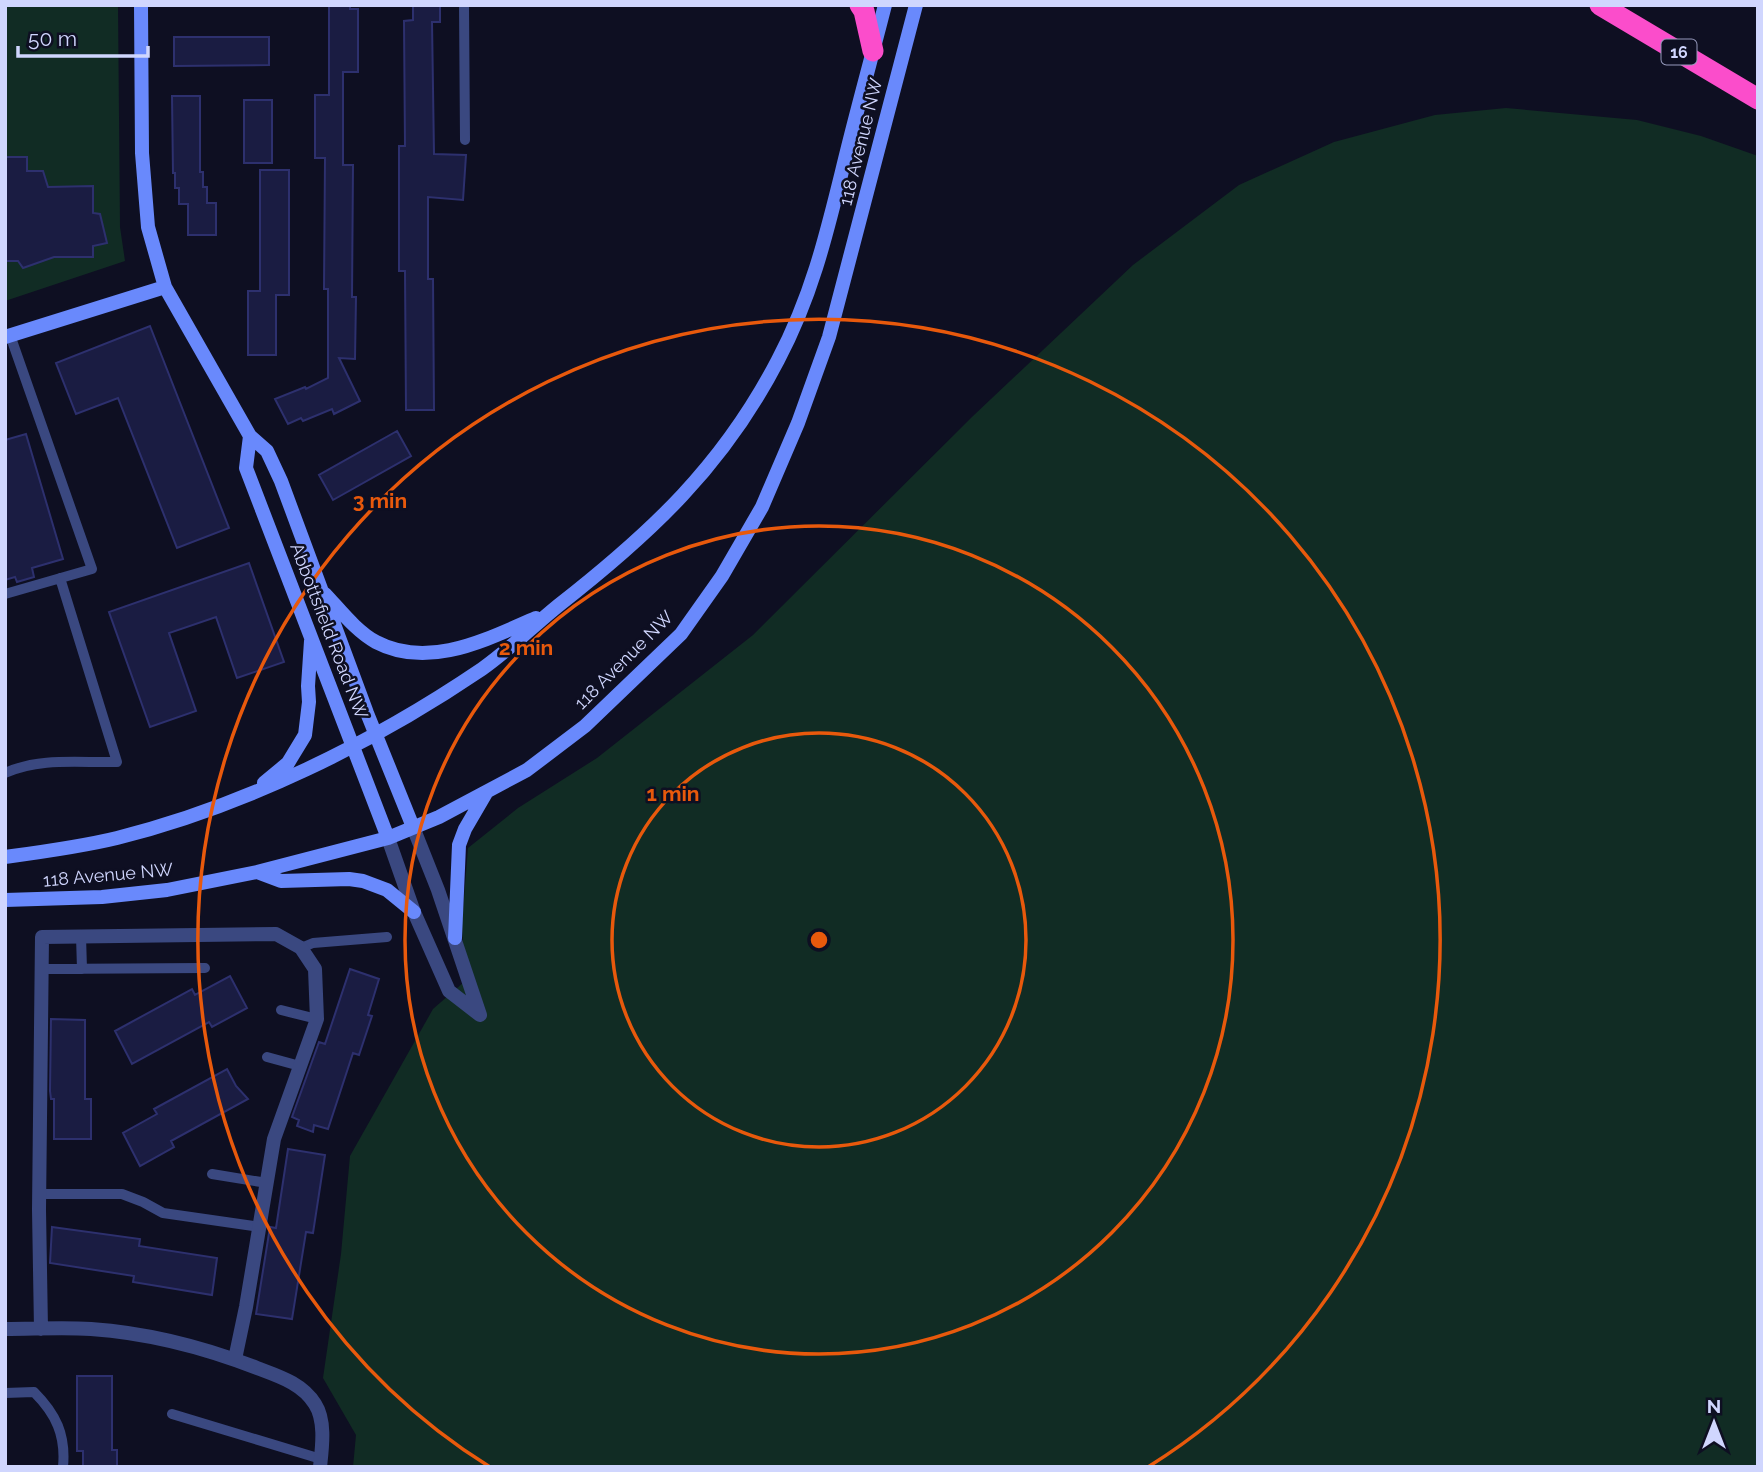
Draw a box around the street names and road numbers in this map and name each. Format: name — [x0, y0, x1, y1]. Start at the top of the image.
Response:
road number: 16 — [1662, 40, 1696, 64]
street label: 118 Avenue NW — [835, 76, 887, 208]
street label: Abbottsfield Road NW — [286, 540, 373, 722]
street label: 118 Avenue NW — [570, 606, 677, 713]
street label: 118 Avenue NW — [42, 858, 174, 891]

